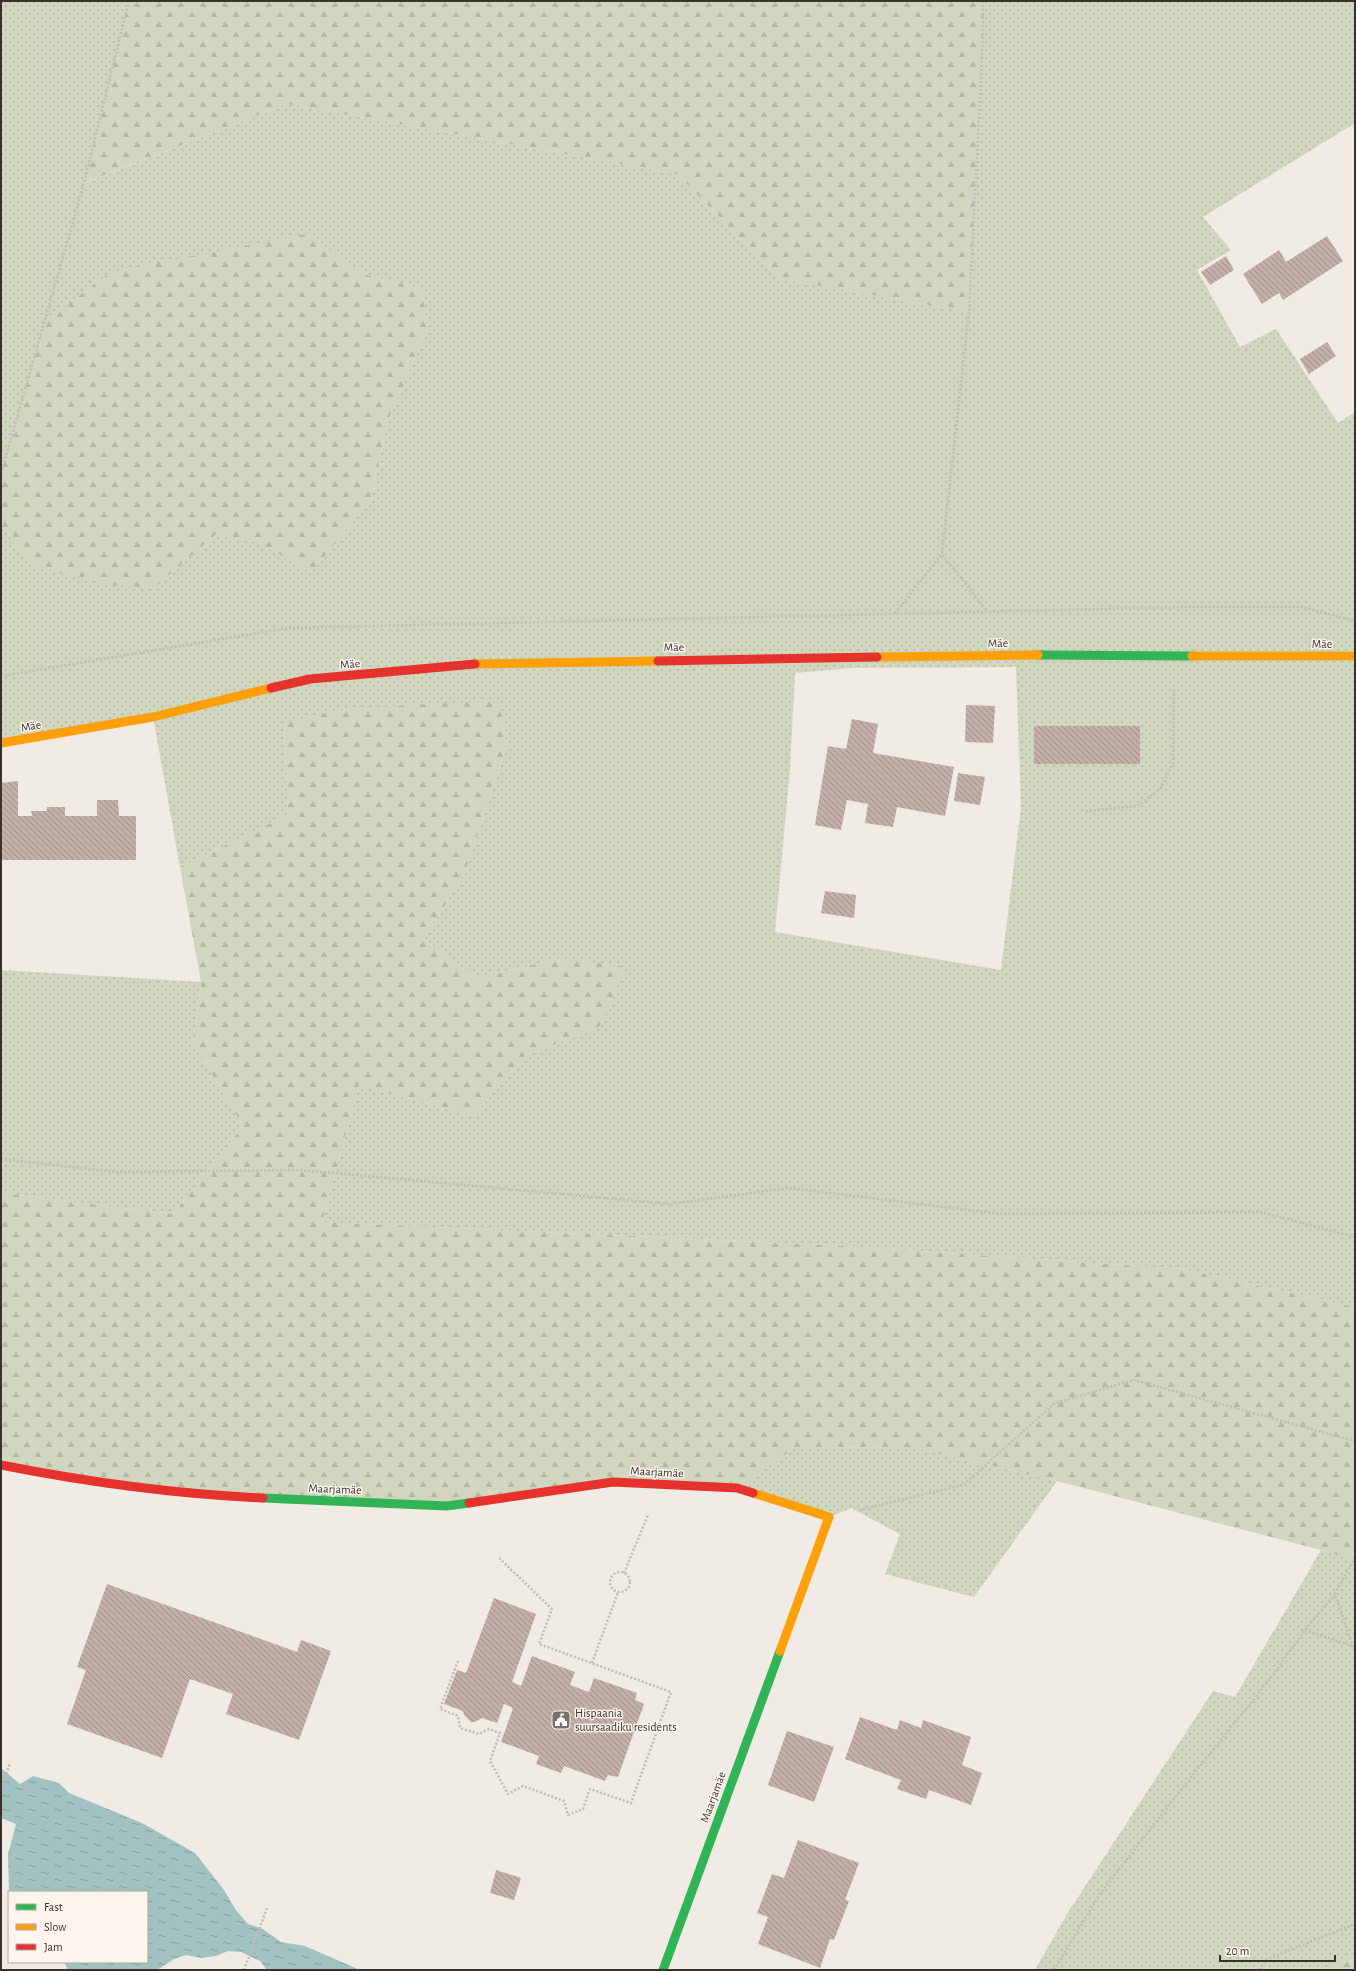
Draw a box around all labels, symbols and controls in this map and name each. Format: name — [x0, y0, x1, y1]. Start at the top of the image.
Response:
street label: Mäe — [988, 637, 1008, 649]
street label: Mäe — [1312, 638, 1332, 650]
street label: Mäe — [664, 641, 684, 653]
street label: Mäe — [339, 657, 361, 671]
street label: Mäe — [20, 718, 42, 734]
street label: Maarjamäe — [630, 1465, 684, 1480]
street label: Maarjamäe — [308, 1482, 362, 1497]
place label: Hispaania suursaadiku residents — [575, 1707, 677, 1733]
public building icon: Hispaania suursaadiku residents — [550, 1709, 572, 1731]
street label: Maarjamäe — [698, 1770, 729, 1825]
legend — [8, 1891, 148, 1963]
text: Fast — [44, 1901, 63, 1913]
text: Slow — [44, 1921, 66, 1933]
scale bar — [1220, 1937, 1335, 1963]
text: Jam — [44, 1941, 63, 1953]
text: 20 m — [1226, 1945, 1249, 1957]

